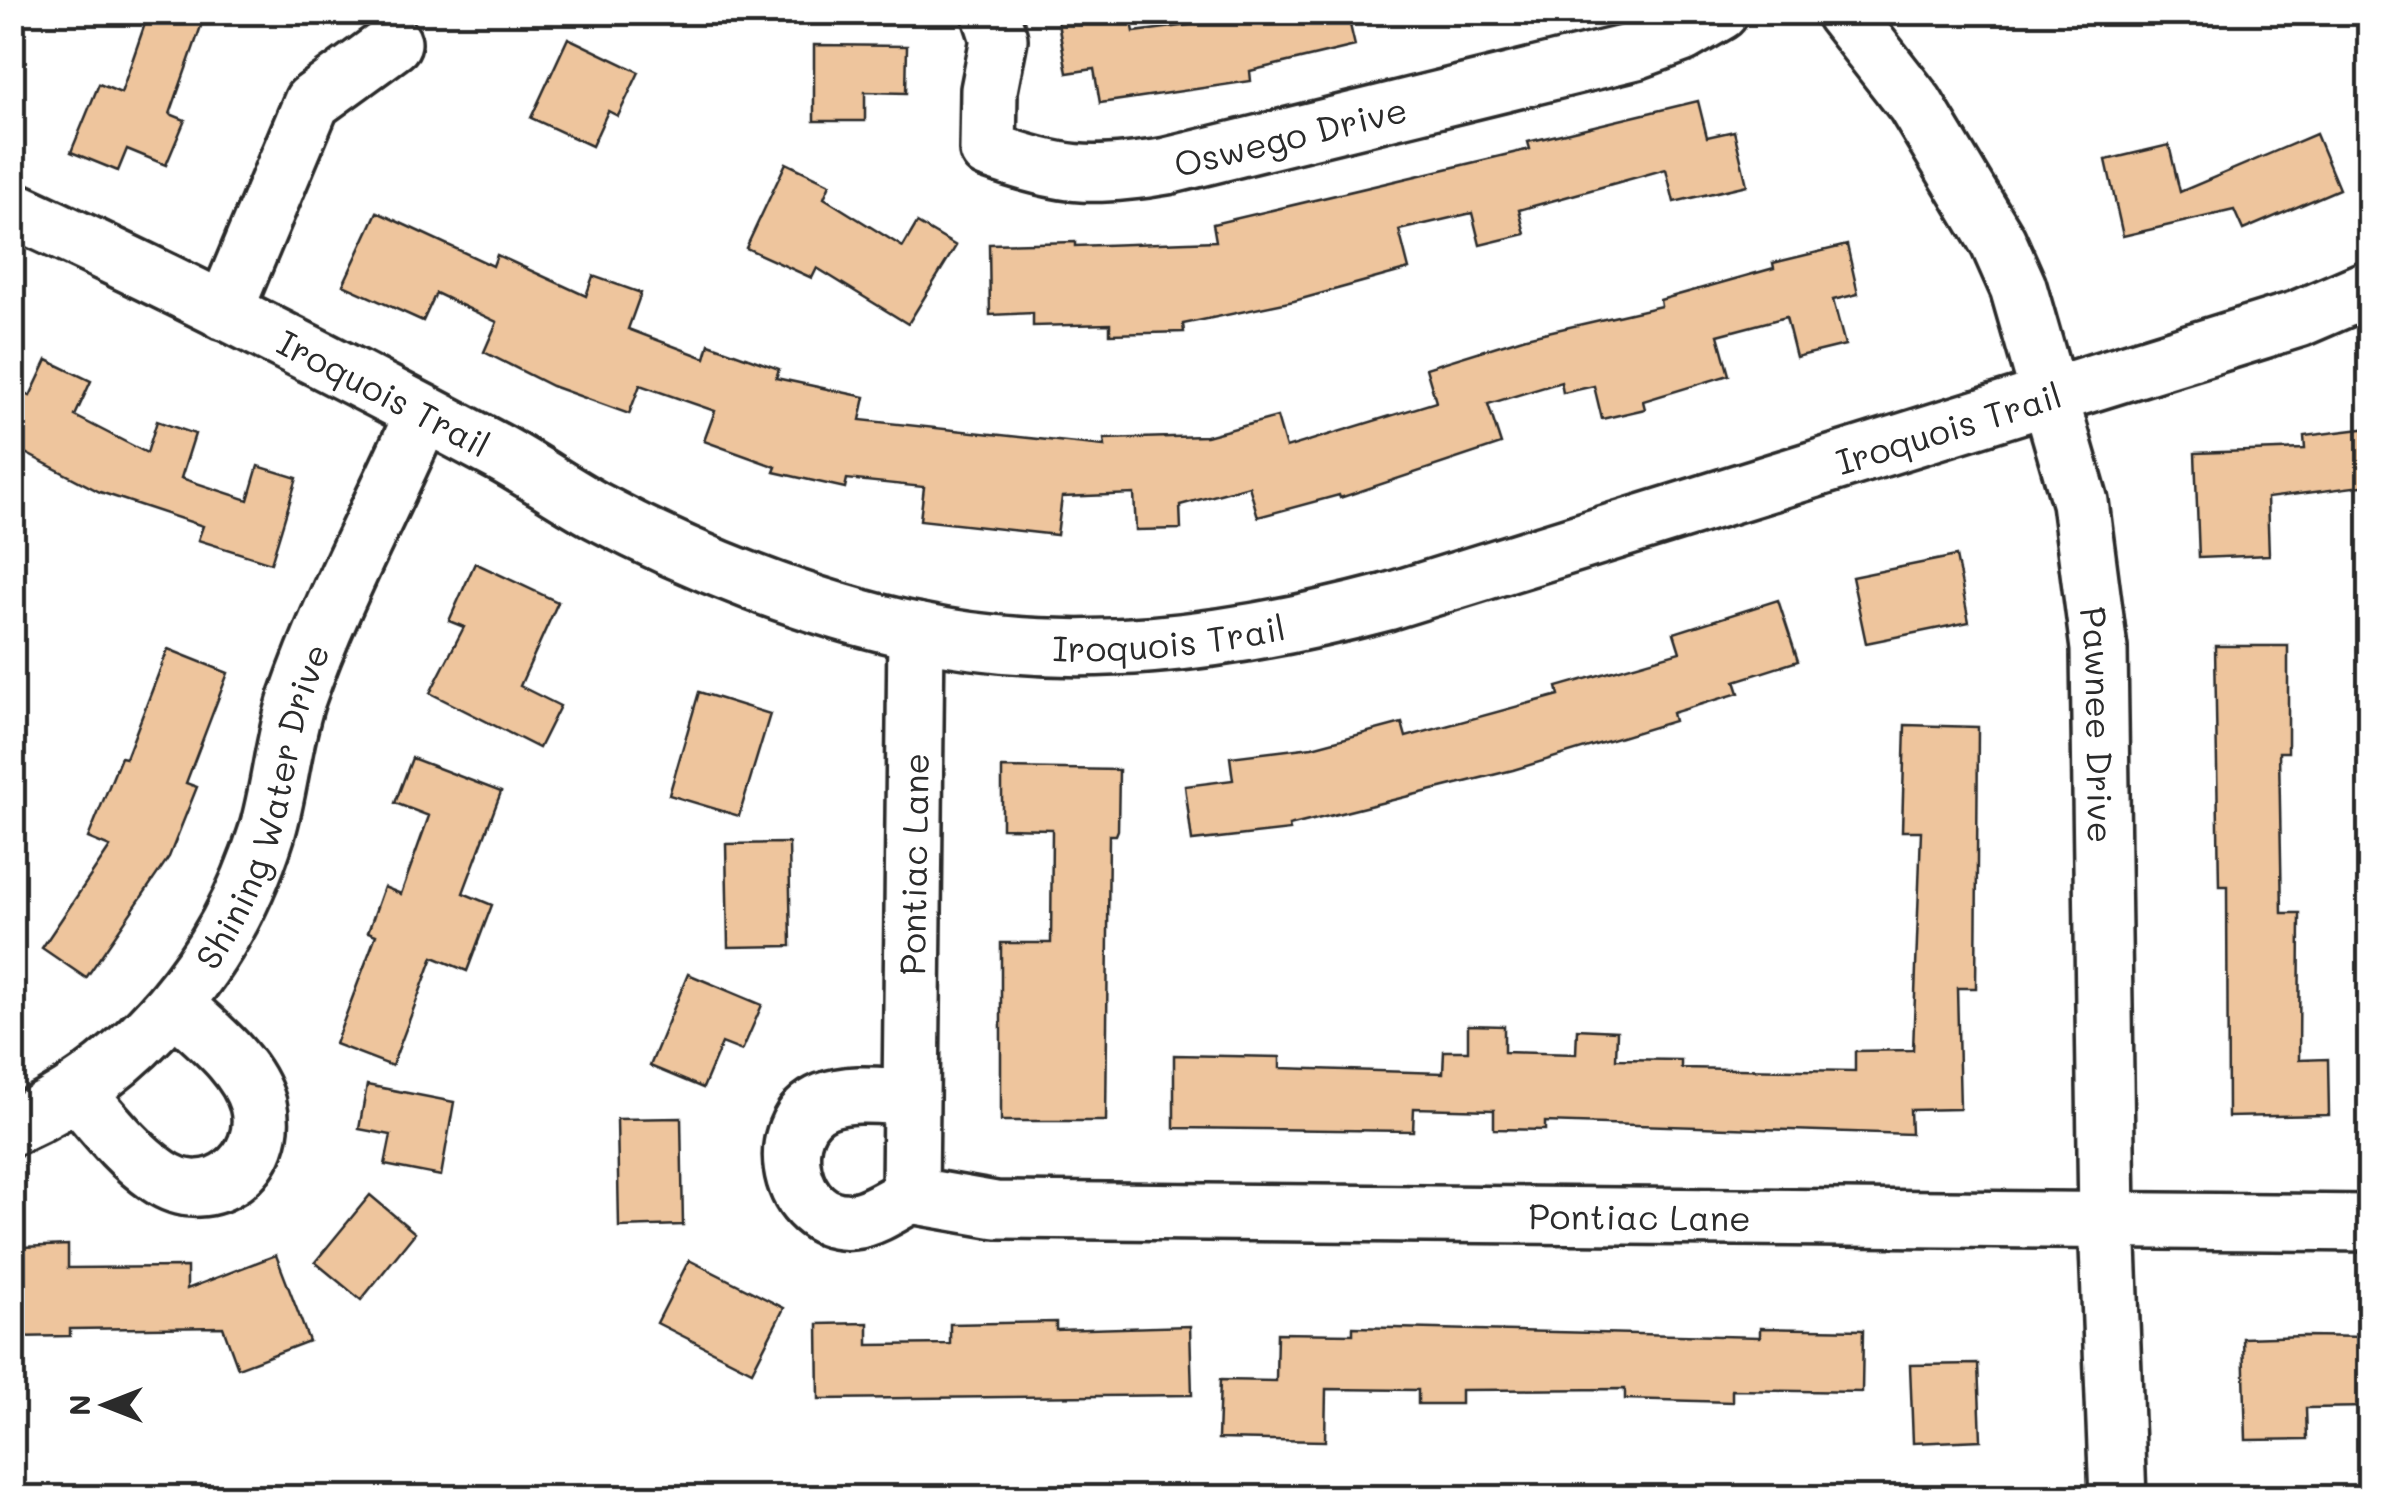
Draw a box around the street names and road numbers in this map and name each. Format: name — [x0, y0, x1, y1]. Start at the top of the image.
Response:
street label: Oswego Drive — [1169, 85, 1412, 186]
street label: Iroquois Trail — [270, 318, 498, 467]
street label: Iroquois Trail — [1830, 371, 2067, 484]
street label: Iroquois Trail — [1052, 603, 1289, 671]
street label: Pawnee Drive — [2071, 604, 2125, 844]
street label: Shining Water Drive — [184, 636, 339, 977]
street label: Pontiac Lane — [888, 752, 938, 976]
street label: Pontiac Lane — [1528, 1192, 1751, 1240]

